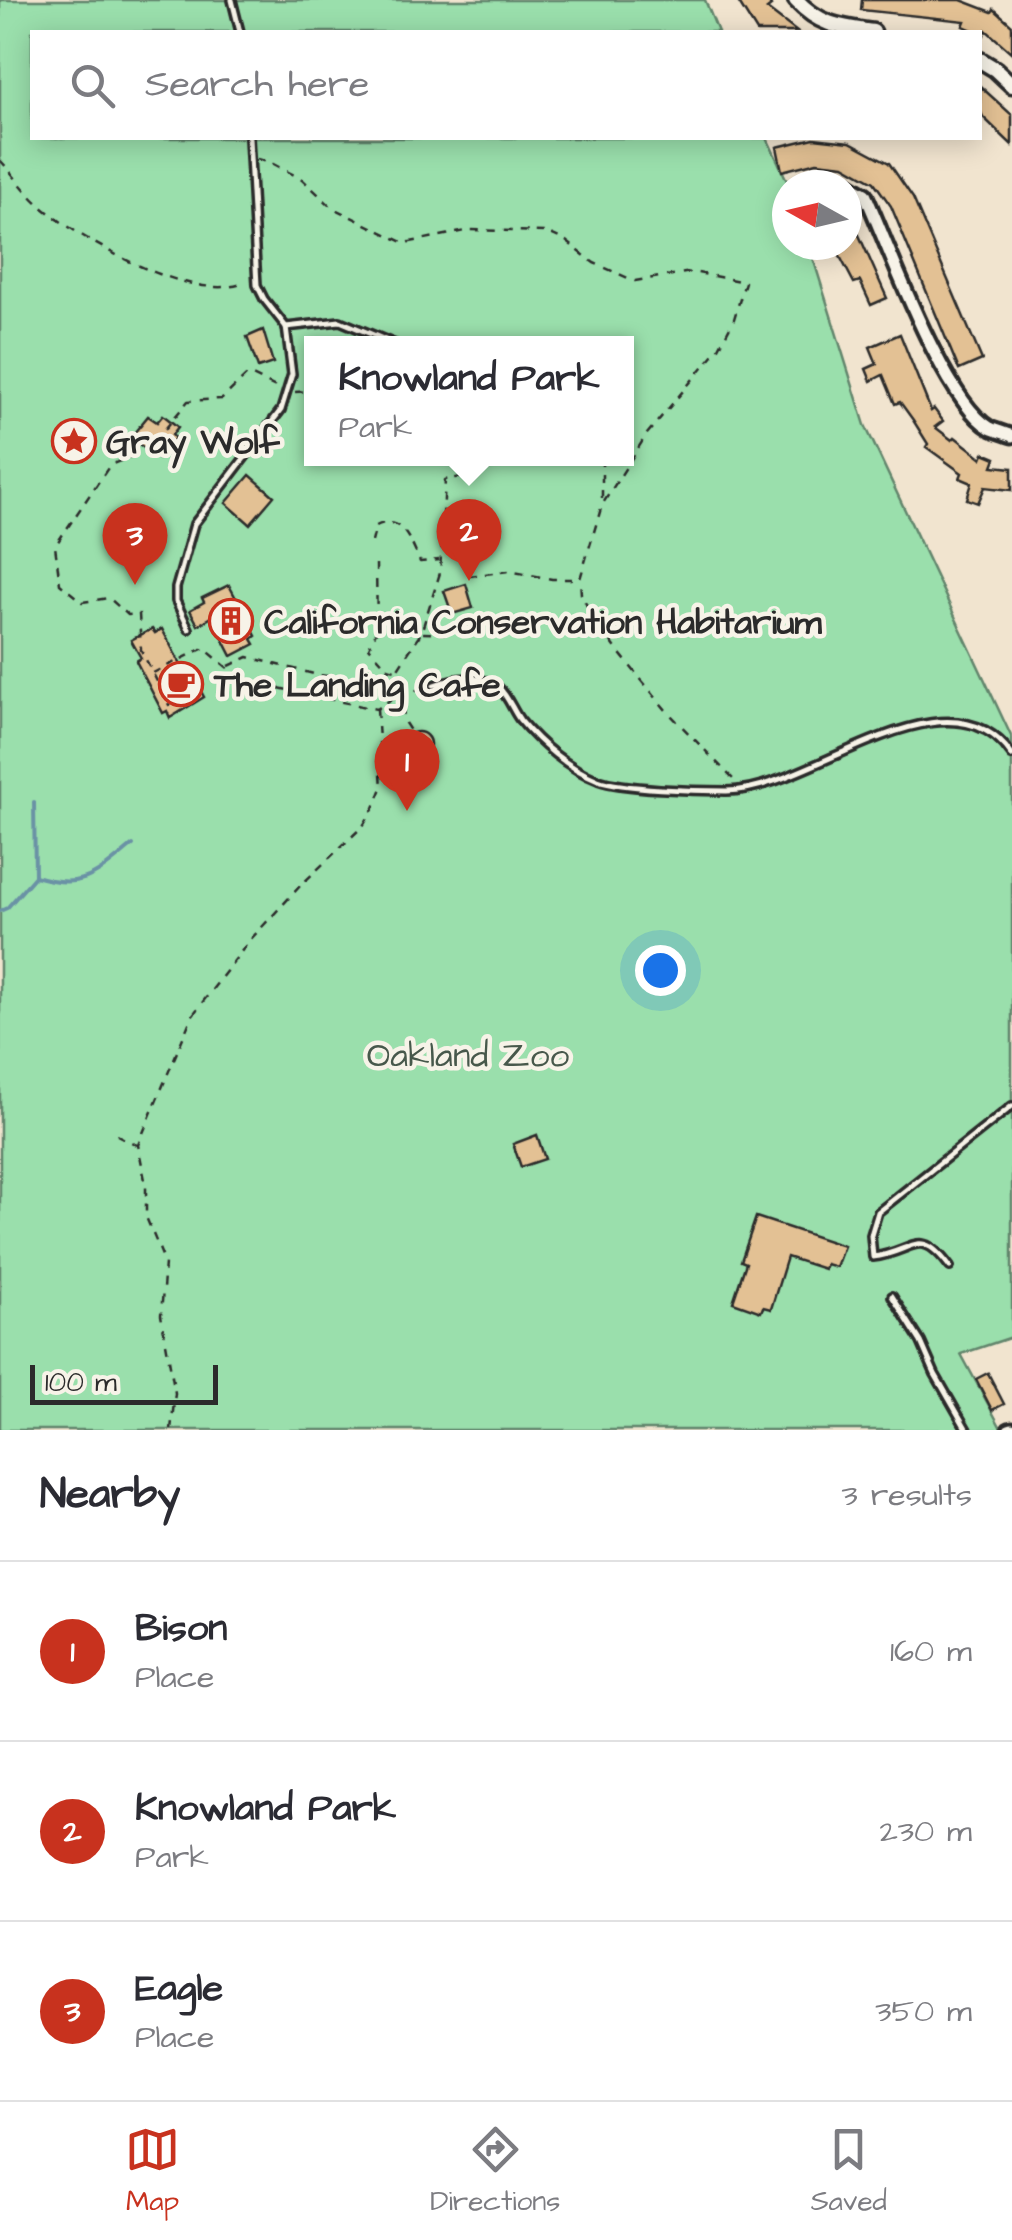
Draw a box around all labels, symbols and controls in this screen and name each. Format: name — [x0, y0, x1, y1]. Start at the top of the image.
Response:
search box — [30, 30, 982, 140]
icon: search — [65, 58, 120, 113]
text: Search here — [145, 59, 369, 111]
north arrow — [772, 170, 862, 260]
popup — [304, 336, 634, 466]
text: Knowland Park — [339, 353, 600, 405]
text: Park — [339, 405, 413, 450]
place icon: Gray Wolf — [51, 418, 97, 464]
place label: Gray Wolf — [106, 418, 281, 469]
pin: 2 — [436, 498, 502, 581]
pin: 3 — [102, 502, 168, 585]
building icon: California Conservation Habitarium — [208, 598, 254, 644]
place label: California Conservation Habitarium — [264, 598, 822, 647]
cafe icon: The Landing Cafe — [158, 661, 204, 707]
place label: The Landing Cafe — [213, 661, 501, 712]
pin: 1 — [374, 728, 440, 811]
your location — [635, 945, 686, 996]
park label: Oakland Zoo — [367, 1031, 569, 1080]
scale bar — [30, 1360, 218, 1404]
text: 100 m — [45, 1363, 117, 1402]
text: Nearby — [40, 1466, 180, 1524]
text: 3 results — [842, 1473, 972, 1518]
text: Bison — [135, 1603, 227, 1655]
text: 1 — [70, 1629, 75, 1674]
text: 160 m — [890, 1629, 972, 1674]
text: Place — [135, 1655, 214, 1700]
text: Knowland Park — [135, 1783, 396, 1835]
text: 2 — [63, 1809, 82, 1854]
text: 230 m — [880, 1809, 972, 1854]
text: Park — [135, 1835, 209, 1880]
text: Eagle — [135, 1963, 223, 2015]
text: 3 — [64, 1989, 81, 2034]
text: 350 m — [875, 1989, 972, 2034]
text: Place — [135, 2015, 214, 2060]
tab: Map — [125, 2122, 180, 2221]
tab: Directions — [430, 2122, 560, 2221]
tab: Saved — [811, 2122, 887, 2221]

